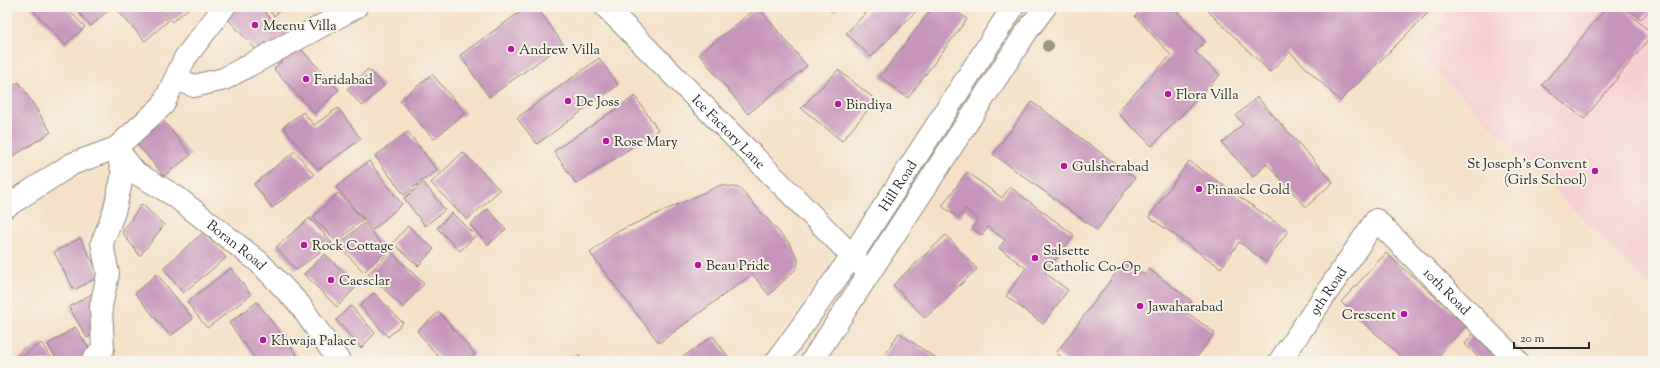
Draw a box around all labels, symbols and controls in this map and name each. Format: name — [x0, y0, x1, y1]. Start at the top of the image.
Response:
place label: Meenu Villa — [263, 17, 337, 37]
marker: Meenu Villa — [250, 20, 260, 30]
place label: Andrew Villa — [519, 41, 601, 61]
marker: Andrew Villa — [506, 44, 516, 54]
place label: Faridabad — [314, 71, 373, 91]
marker: Faridabad — [301, 74, 311, 84]
place label: Flora Villa — [1176, 86, 1239, 106]
marker: Flora Villa — [1163, 89, 1173, 99]
street label: Ice Factory Lane — [686, 91, 769, 175]
place label: De Joss — [576, 93, 619, 113]
marker: De Joss — [563, 96, 573, 106]
place label: Bindiya — [846, 96, 893, 116]
marker: Bindiya — [833, 99, 843, 109]
place label: Rose Mary — [614, 133, 678, 153]
marker: Rose Mary — [601, 136, 611, 146]
place label: St Joseph's Convent (Girls School) — [1467, 155, 1587, 191]
street label: Hill Road — [875, 157, 923, 216]
place label: Gulsherabad — [1072, 158, 1149, 178]
marker: Gulsherabad — [1059, 161, 1069, 171]
marker: St Joseph's Convent (Girls School) — [1590, 166, 1600, 176]
place label: Pinaacle Gold — [1207, 181, 1290, 201]
marker: Pinaacle Gold — [1194, 184, 1204, 194]
street label: Boran Road — [202, 216, 270, 276]
place label: Rock Cottage — [312, 237, 394, 257]
marker: Rock Cottage — [299, 240, 309, 250]
place label: Salsette Catholic Co-Op — [1043, 242, 1141, 278]
marker: Salsette Catholic Co-Op — [1030, 253, 1040, 263]
place label: Beau Pride — [706, 257, 770, 277]
marker: Beau Pride — [693, 260, 703, 270]
street label: 9th Road — [1306, 264, 1353, 320]
street label: 10th Road — [1417, 264, 1474, 321]
place label: Caesclar — [339, 272, 391, 292]
marker: Caesclar — [326, 275, 336, 285]
place label: Jawaharabad — [1147, 298, 1223, 318]
marker: Jawaharabad — [1135, 301, 1145, 311]
place label: Crescent — [1342, 306, 1396, 326]
marker: Crescent — [1399, 309, 1409, 319]
scale bar — [1514, 324, 1589, 350]
text: 20 m — [1520, 330, 1545, 348]
place label: Khwaja Palace — [271, 332, 356, 352]
marker: Khwaja Palace — [258, 335, 268, 345]

